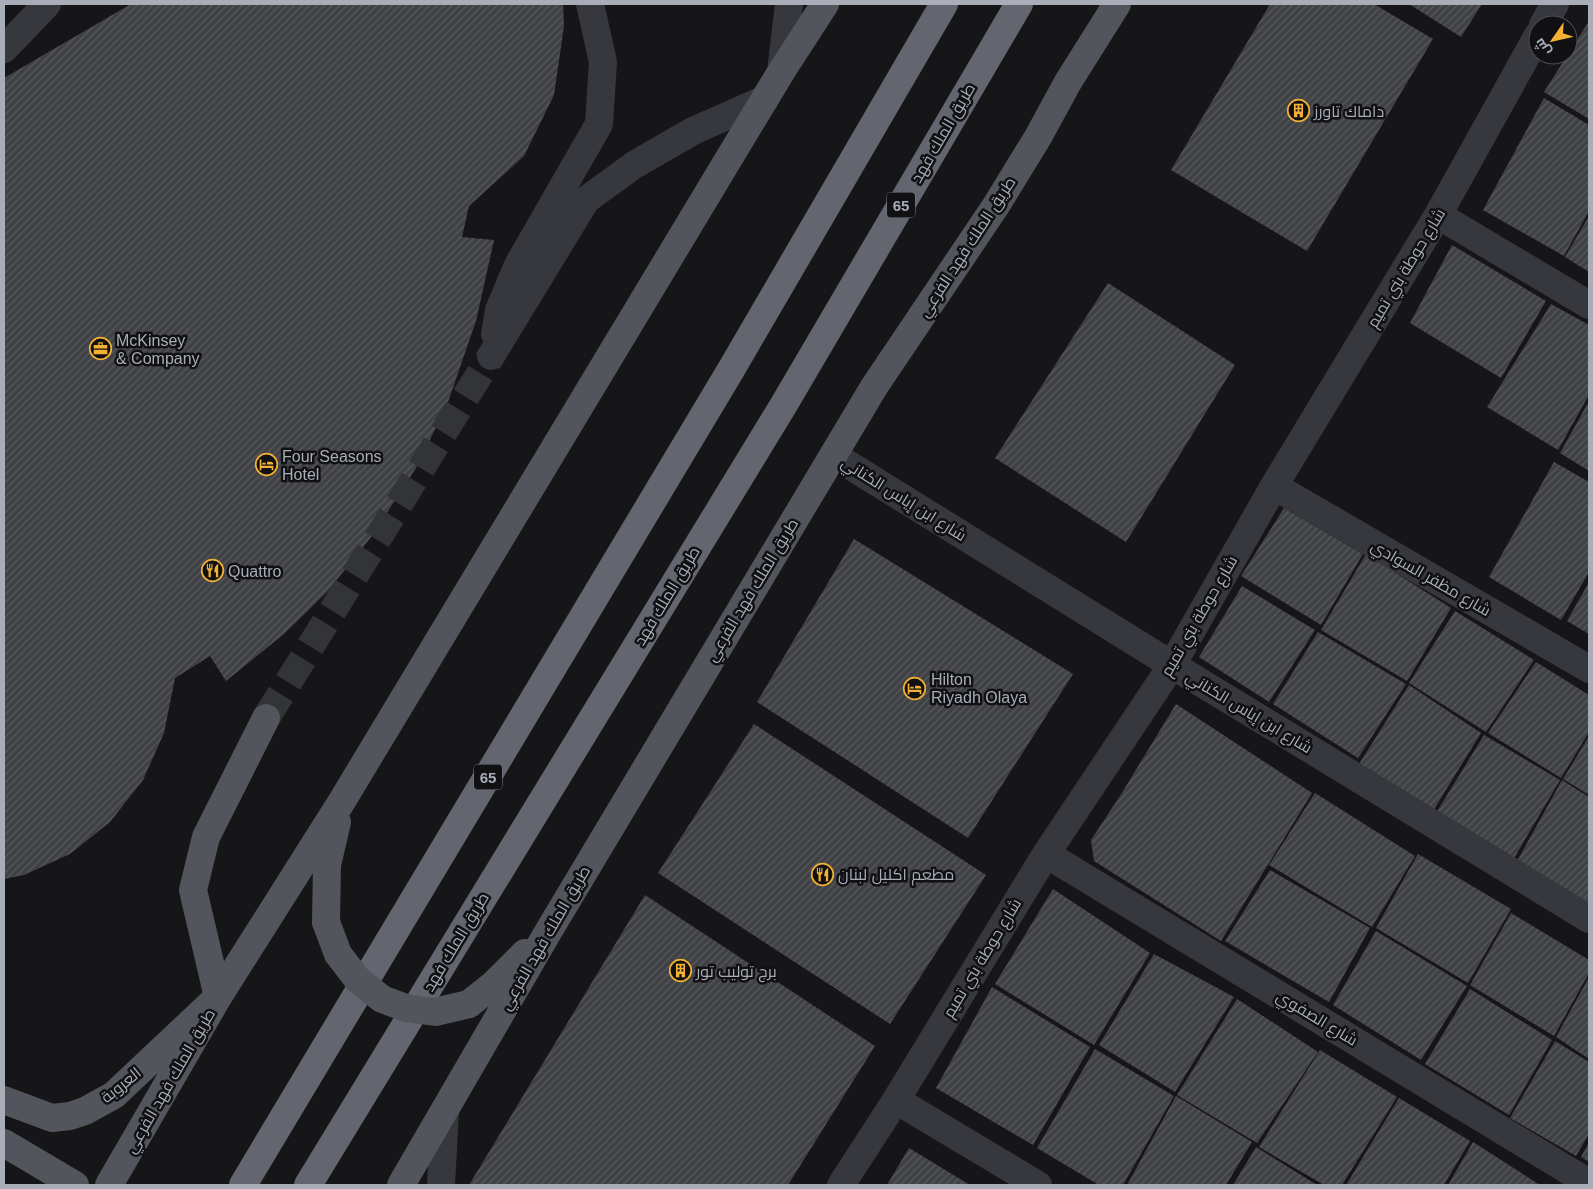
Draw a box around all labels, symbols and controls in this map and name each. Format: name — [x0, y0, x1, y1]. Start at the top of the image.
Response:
north arrow — [1528, 15, 1578, 65]
text: ش — [1531, 35, 1555, 59]
street label: طريق الملك فهد — [908, 80, 980, 187]
building icon: داماك تاورز — [1286, 99, 1310, 123]
place label: داماك تاورز — [1313, 103, 1384, 121]
street label: طريق الملك فهد الفرعي — [915, 174, 1023, 323]
road number: 65 — [887, 192, 915, 218]
street label: شارع حوطة بني تميم — [1364, 205, 1453, 333]
place label: McKinsey & Company — [116, 332, 200, 367]
office icon: McKinsey & Company — [88, 337, 112, 361]
place label: Four Seasons Hotel — [282, 448, 382, 483]
hotel icon: Four Seasons Hotel — [254, 453, 278, 477]
street label: شارع ابن إياس الكناني — [836, 454, 969, 549]
street label: طريق الملك فهد الفرعي — [703, 516, 806, 667]
street label: شارع مظفر السوادي — [1366, 537, 1494, 624]
street label: طريق الملك فهد — [631, 544, 705, 649]
street label: شارع حوطة بني تميم — [1158, 553, 1245, 682]
restaurant icon: Quattro — [200, 559, 224, 583]
place label: Quattro — [228, 563, 281, 580]
street label: شارع ابن إياس الكناني — [1180, 668, 1315, 761]
place label: Hilton Riyadh Olaya — [931, 671, 1027, 706]
hotel icon: Hilton Riyadh Olaya — [903, 676, 927, 700]
road number: 65 — [474, 764, 502, 790]
restaurant icon: مطعم اكليل لبنان — [810, 862, 834, 886]
street label: طريق الملك فهد الفرعي — [497, 863, 598, 1016]
place label: مطعم اكليل لبنان — [838, 866, 954, 886]
street label: طريق الملك فهد — [420, 890, 494, 995]
street label: شارع حوطة بني تميم — [940, 895, 1029, 1023]
building icon: برج توليب تور — [668, 959, 692, 983]
place label: برج توليب تور — [695, 963, 777, 983]
street label: شارع الصفوي — [1271, 987, 1361, 1053]
street label: طريق الملك فهد الفرعي — [122, 1006, 223, 1159]
street label: العروبة — [98, 1064, 145, 1107]

